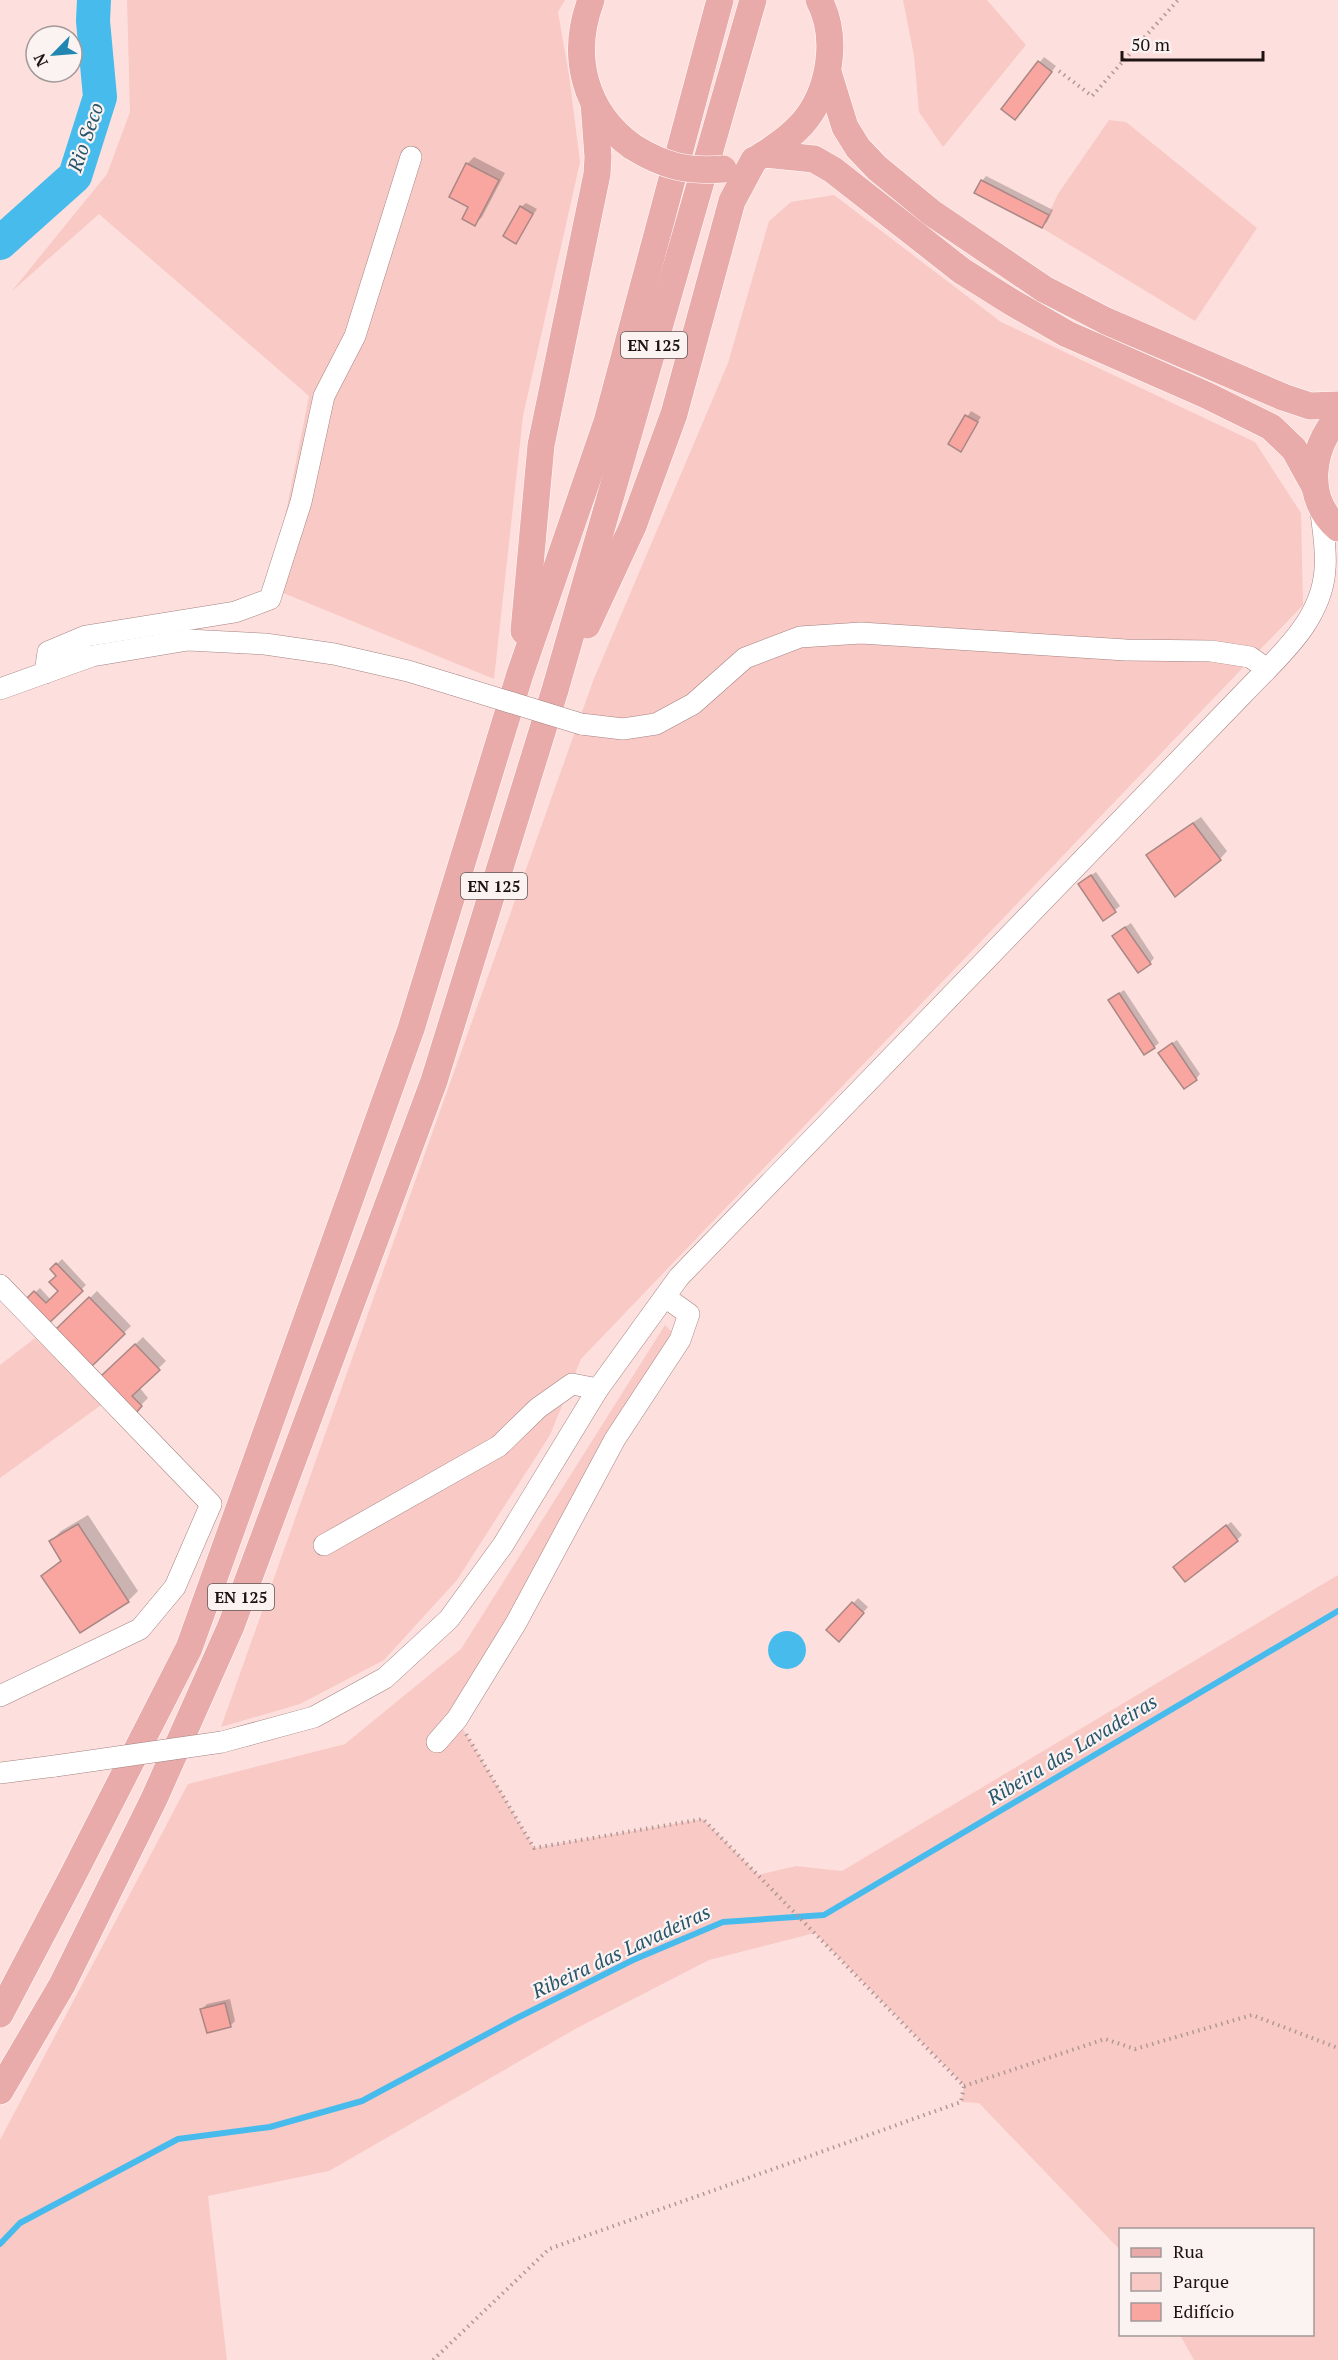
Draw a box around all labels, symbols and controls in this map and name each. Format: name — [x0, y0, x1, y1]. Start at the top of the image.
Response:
north arrow — [24, 24, 84, 84]
scale bar — [1122, 24, 1263, 62]
text: 50 m — [1131, 32, 1171, 56]
text: N — [28, 50, 53, 70]
water label: Rio Seco — [60, 99, 109, 176]
road number: EN 125 — [621, 332, 687, 358]
road number: EN 125 — [461, 873, 527, 899]
road number: EN 125 — [208, 1584, 274, 1610]
water label: Ribeira das Lavadeiras — [981, 1687, 1162, 1811]
water label: Ribeira das Lavadeiras — [526, 1898, 715, 2005]
legend — [1119, 2228, 1314, 2336]
text: Rua — [1173, 2239, 1204, 2263]
text: Parque — [1173, 2269, 1229, 2293]
text: Edifício — [1173, 2299, 1234, 2323]

